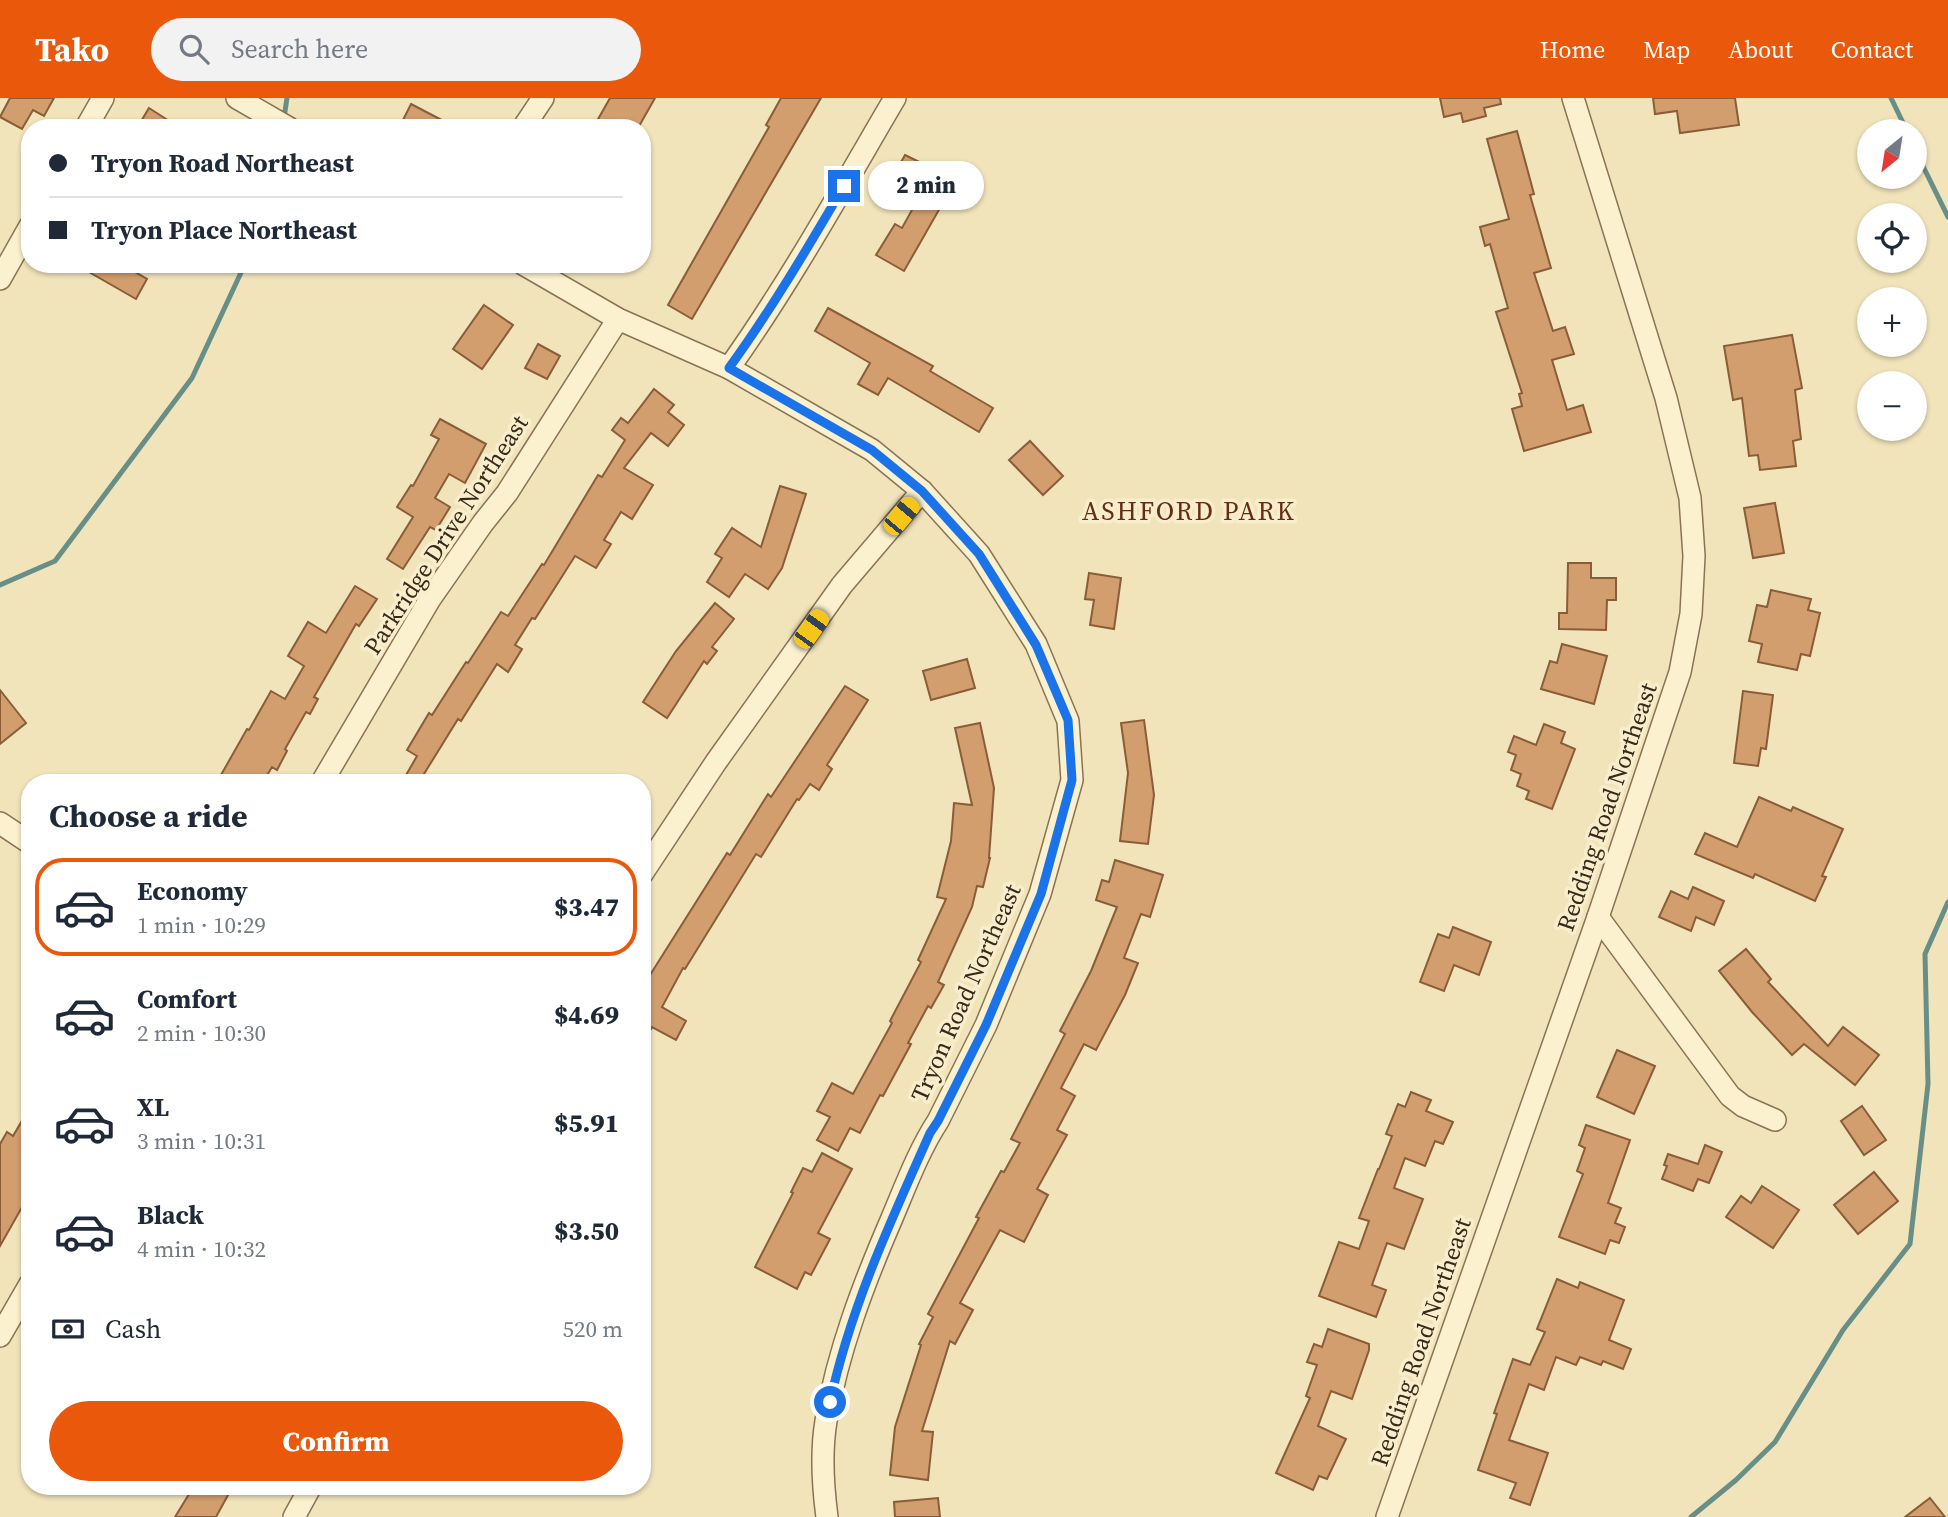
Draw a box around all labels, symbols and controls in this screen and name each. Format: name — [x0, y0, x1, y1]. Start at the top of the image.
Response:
search box — [151, 18, 641, 81]
text: Tako — [35, 27, 109, 72]
icon: search — [175, 30, 213, 68]
text: Search here — [231, 31, 368, 67]
text: Home — [1540, 33, 1605, 66]
text: Map — [1643, 33, 1690, 66]
text: About — [1728, 33, 1793, 66]
text: Contact — [1831, 33, 1913, 66]
north arrow — [1857, 119, 1927, 189]
map controls — [1857, 119, 1927, 441]
text: Tryon Road Northeast — [91, 145, 354, 181]
callout: 2 min — [868, 162, 984, 210]
text: 2 min — [896, 169, 956, 201]
route end — [828, 170, 860, 202]
button: locate — [1857, 203, 1927, 273]
text: Tryon Place Northeast — [91, 212, 357, 248]
button: + — [1857, 287, 1927, 357]
button: − — [1857, 371, 1927, 441]
street label: Parkridge Drive Northeast — [356, 409, 536, 661]
car — [880, 493, 923, 539]
district label: ASHFORD PARK — [1082, 493, 1296, 529]
car — [791, 606, 832, 652]
street label: Redding Road Northeast — [1549, 678, 1665, 935]
text: Choose a ride — [49, 794, 248, 838]
text: Economy — [137, 873, 248, 909]
icon: car — [53, 876, 116, 939]
street label: Tryon Road Northeast — [903, 879, 1028, 1107]
text: $3.47 — [554, 889, 619, 925]
text: 1 min · 10:29 — [137, 909, 266, 941]
text: Comfort — [137, 981, 237, 1017]
icon: car — [53, 984, 116, 1047]
text: $4.69 — [554, 997, 619, 1033]
text: 2 min · 10:30 — [137, 1017, 266, 1049]
text: XL — [137, 1089, 169, 1125]
icon: car — [53, 1092, 116, 1155]
text: $5.91 — [554, 1105, 619, 1141]
text: 3 min · 10:31 — [137, 1125, 266, 1157]
text: Black — [137, 1197, 204, 1233]
icon: car — [53, 1200, 116, 1263]
text: $3.50 — [554, 1213, 619, 1249]
street label: Redding Road Northeast — [1363, 1213, 1479, 1470]
text: 4 min · 10:32 — [137, 1233, 266, 1265]
icon: cash — [49, 1310, 87, 1348]
text: Cash — [105, 1311, 161, 1347]
text: 520 m — [562, 1313, 623, 1345]
route start — [814, 1386, 846, 1418]
button: Confirm — [49, 1401, 623, 1481]

